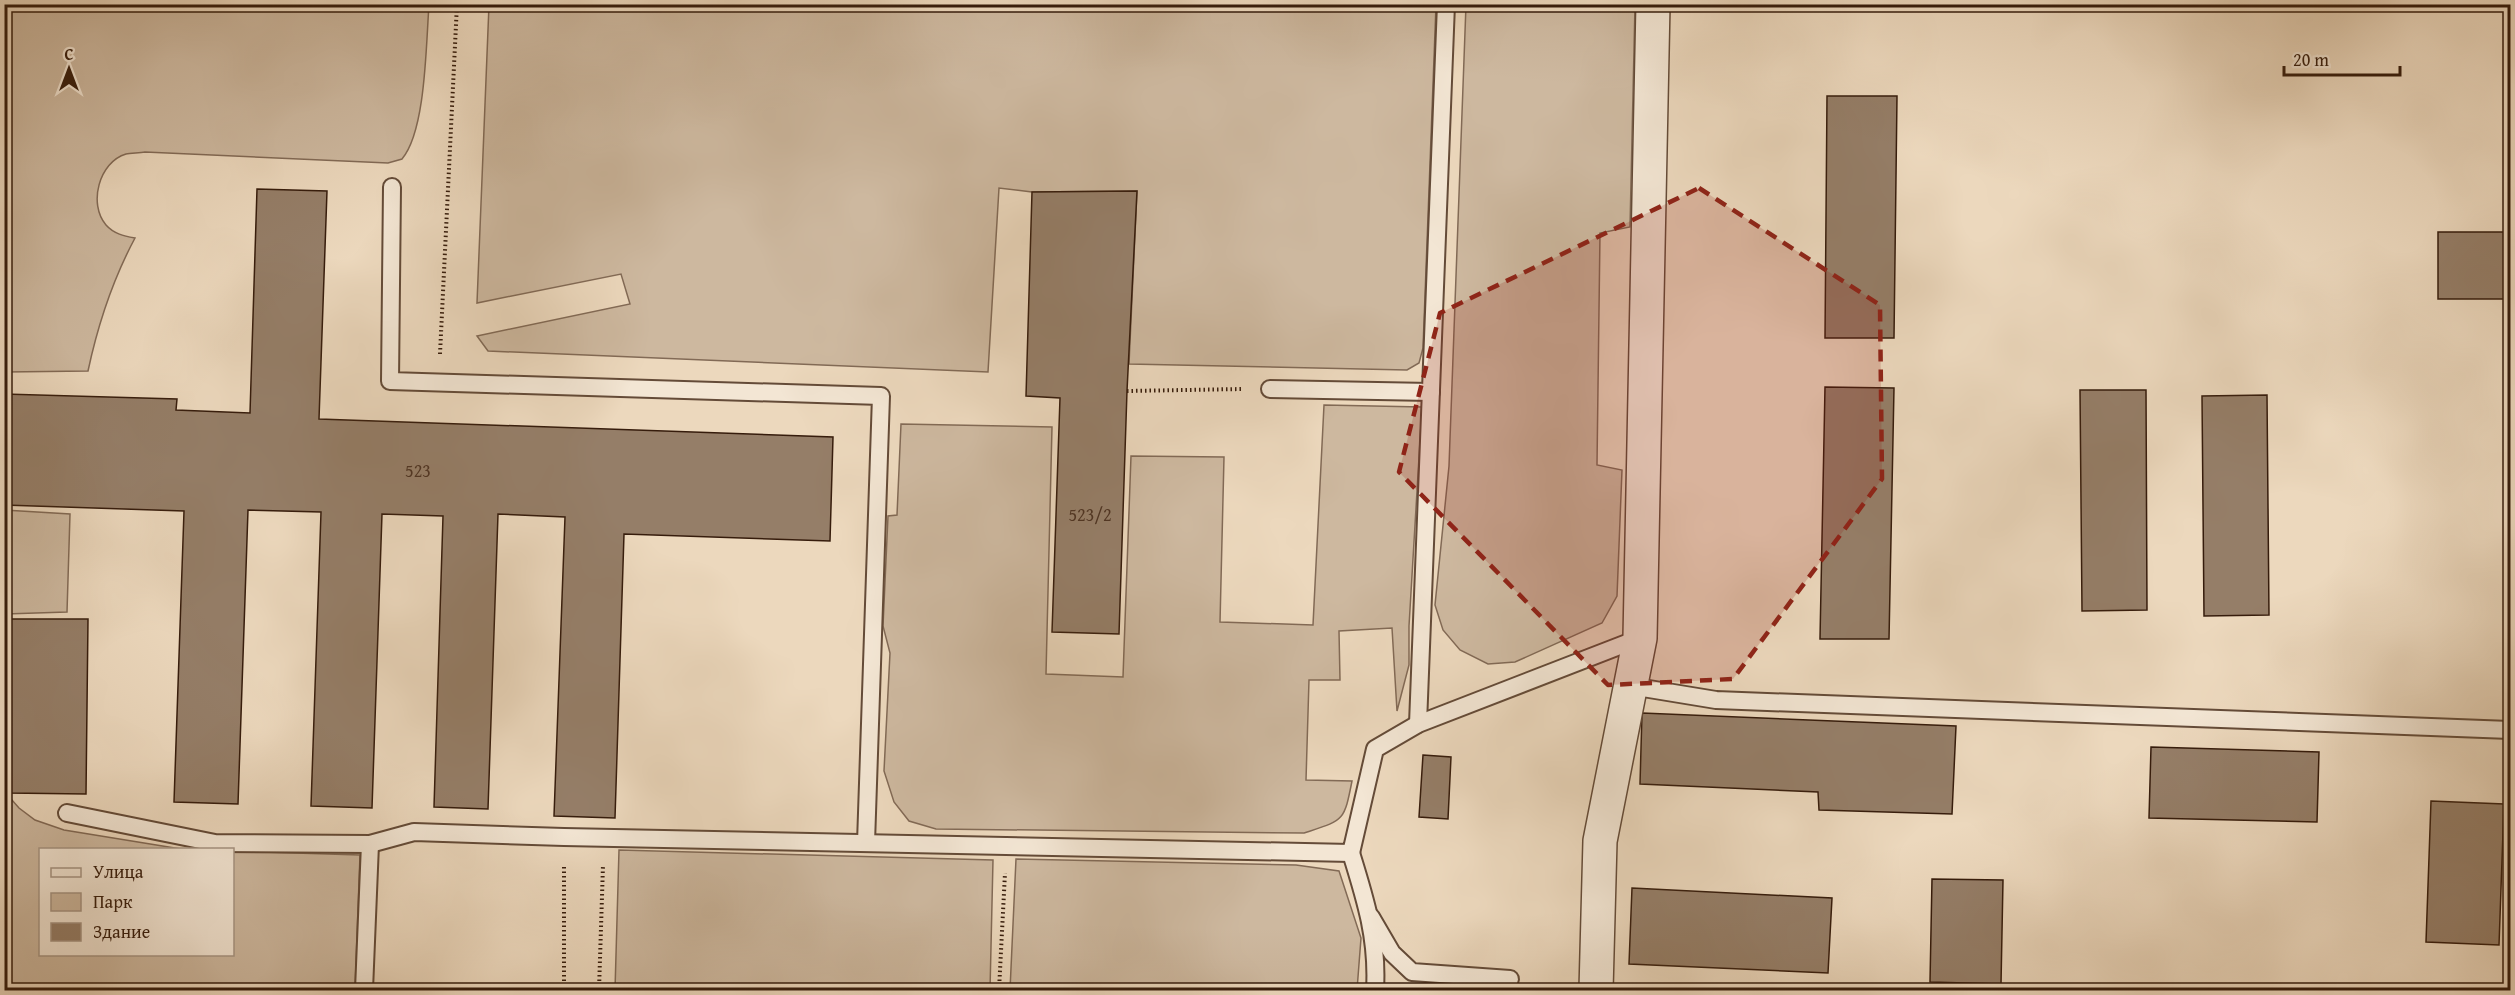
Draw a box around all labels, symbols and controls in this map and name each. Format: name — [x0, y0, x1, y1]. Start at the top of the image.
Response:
north arrow — [39, 39, 99, 99]
scale bar — [2284, 39, 2400, 77]
text: С — [64, 42, 74, 66]
text: 20 m — [2293, 46, 2329, 73]
house number: 523 — [405, 457, 431, 484]
house number: 523/2 — [1068, 501, 1112, 528]
legend — [39, 848, 234, 956]
text: Улица — [93, 858, 144, 885]
text: Парк — [93, 888, 133, 915]
text: Здание — [93, 918, 150, 945]

